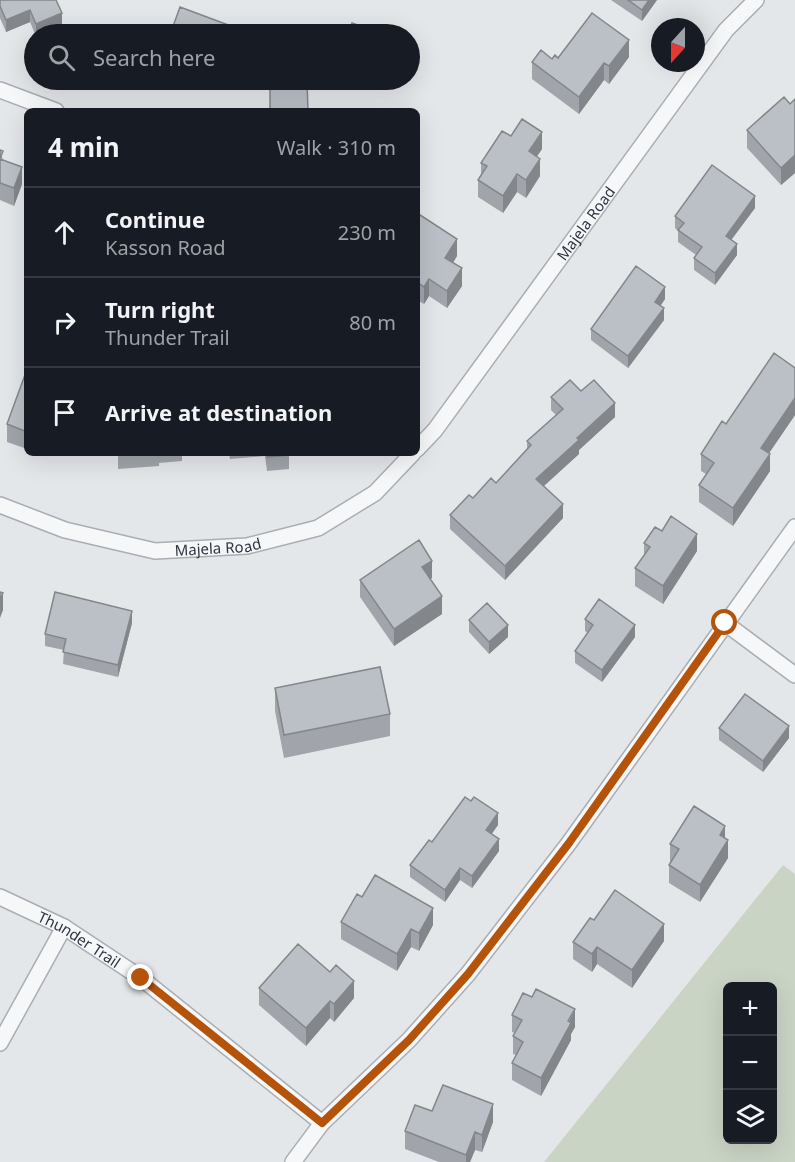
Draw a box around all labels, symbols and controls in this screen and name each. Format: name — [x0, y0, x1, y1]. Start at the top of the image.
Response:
north arrow — [651, 18, 705, 72]
search box — [24, 24, 420, 90]
icon: search — [45, 41, 78, 74]
text: Search here — [93, 42, 215, 72]
text: 4 min — [48, 129, 120, 165]
text: Walk · 310 m — [277, 134, 396, 161]
street label: Majela Road — [552, 182, 619, 264]
text: Continue — [105, 204, 205, 234]
icon: ahead — [48, 216, 81, 249]
text: 230 m — [338, 219, 396, 246]
text: Kasson Road — [105, 234, 225, 261]
text: Turn right — [105, 294, 215, 324]
icon: right — [48, 306, 81, 339]
text: 80 m — [349, 309, 396, 336]
text: Thunder Trail — [105, 324, 230, 351]
icon: arrive — [48, 396, 81, 429]
text: Arrive at destination — [105, 397, 332, 427]
street label: Majela Road — [174, 533, 263, 560]
route start — [711, 609, 737, 635]
street label: Thunder Trail — [35, 906, 125, 972]
route end — [127, 964, 153, 990]
map controls — [723, 982, 777, 1144]
button: + — [723, 982, 777, 1036]
button: − — [723, 1036, 777, 1090]
button: layers — [723, 1090, 777, 1144]

